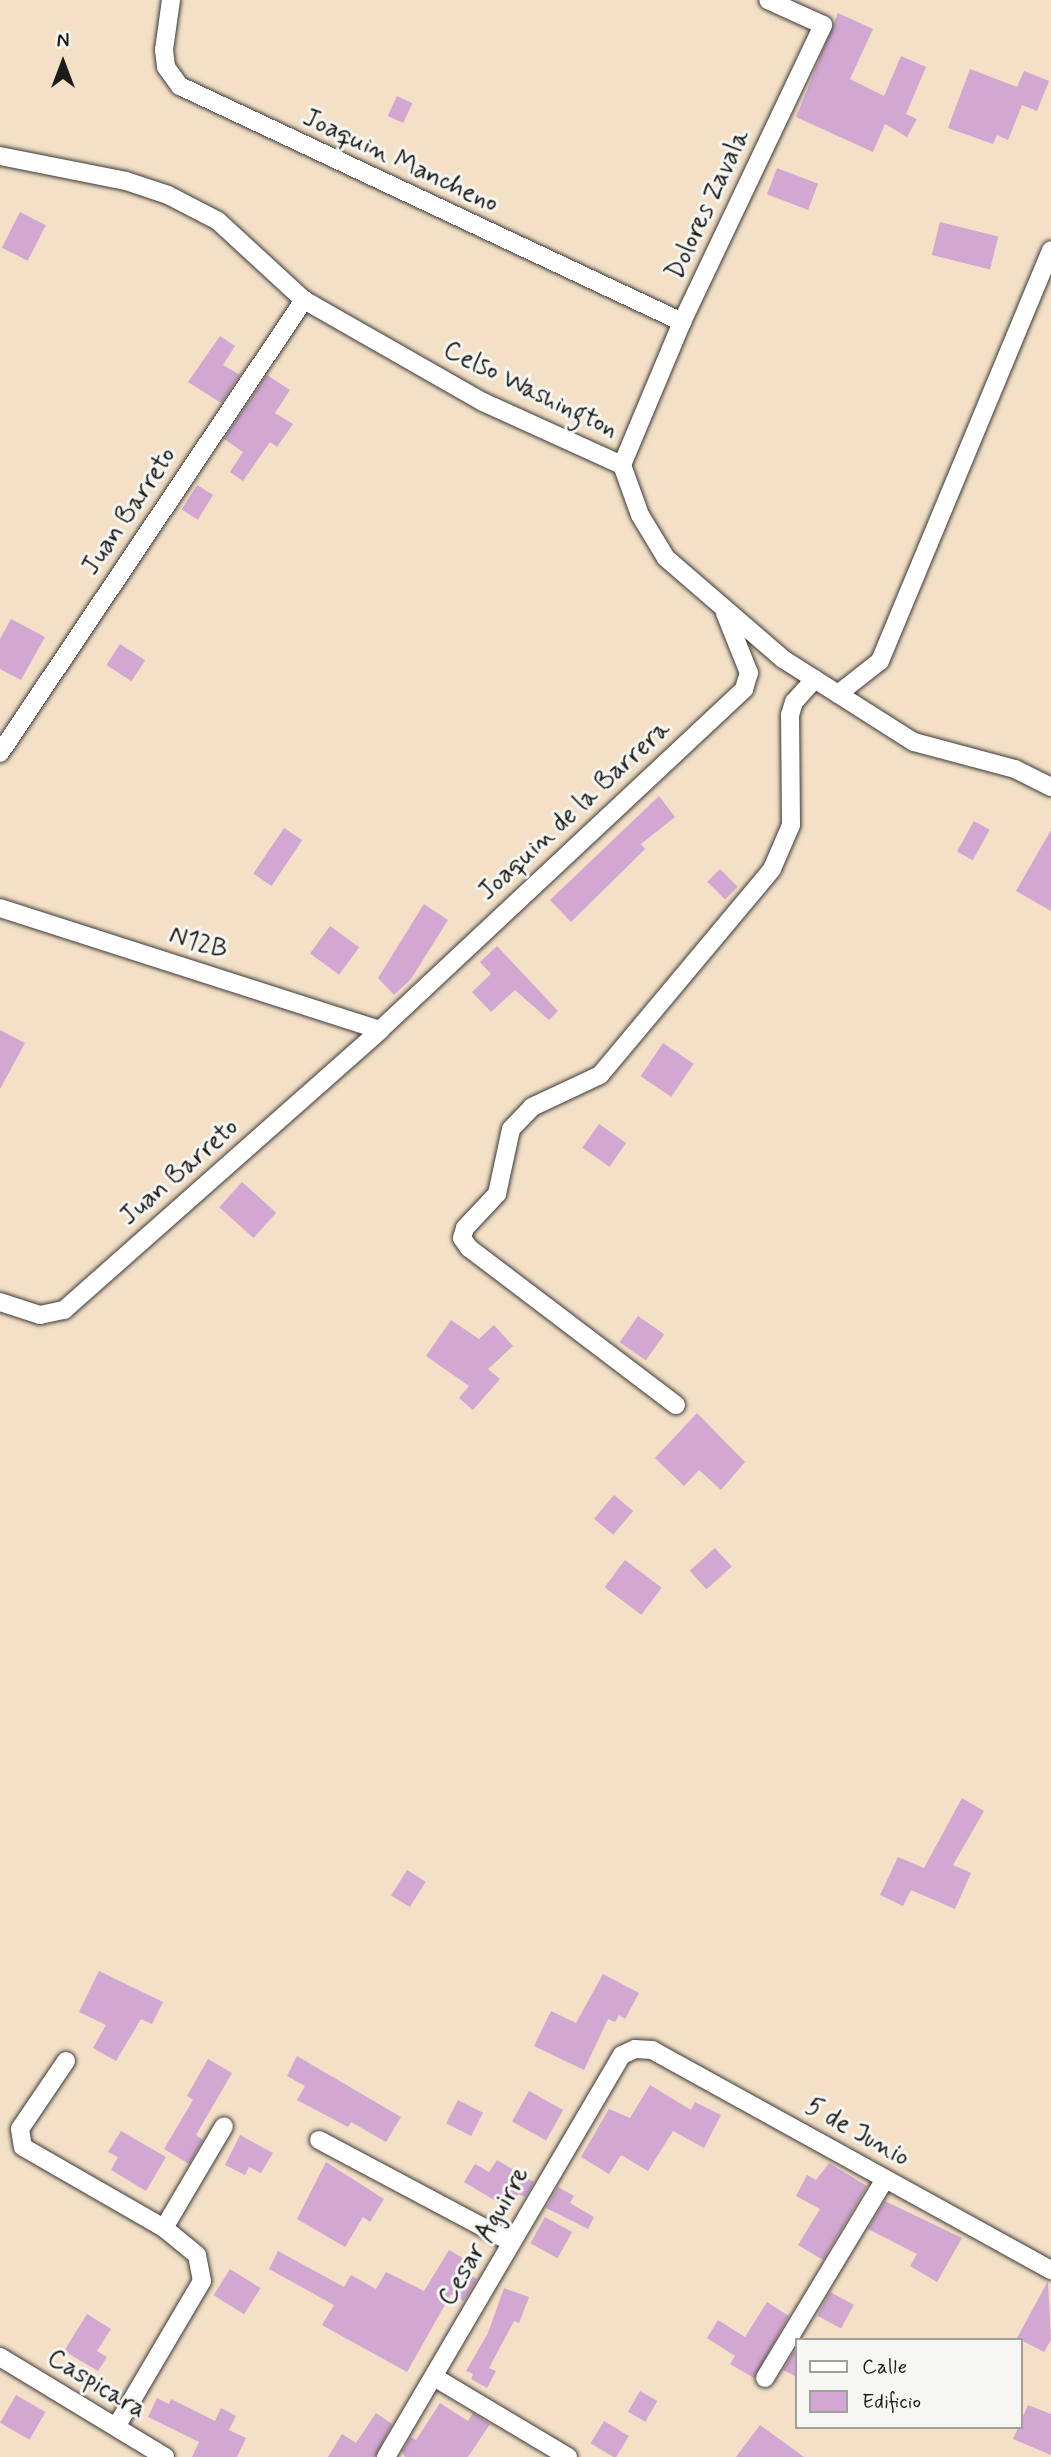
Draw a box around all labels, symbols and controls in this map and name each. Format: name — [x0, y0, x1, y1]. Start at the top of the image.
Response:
north arrow — [28, 28, 98, 98]
text: N — [57, 29, 69, 54]
street label: Joaquin Mancheno — [297, 103, 503, 221]
street label: Dolores Zavala — [660, 123, 758, 287]
street label: Celso Washington — [438, 335, 622, 447]
street label: Juan Barreto — [75, 441, 185, 583]
street label: Joaquin de la Barrera — [473, 715, 677, 907]
street label: N12B — [165, 920, 231, 968]
street label: Juan Barreto — [113, 1112, 247, 1234]
street label: 5 de Junio — [800, 2092, 914, 2174]
street label: Cesar Aguirre — [433, 2163, 537, 2311]
legend — [796, 2338, 1023, 2429]
street label: Caspicara — [41, 2343, 151, 2427]
text: Calle — [862, 2353, 907, 2381]
text: Edificio — [862, 2388, 921, 2416]

